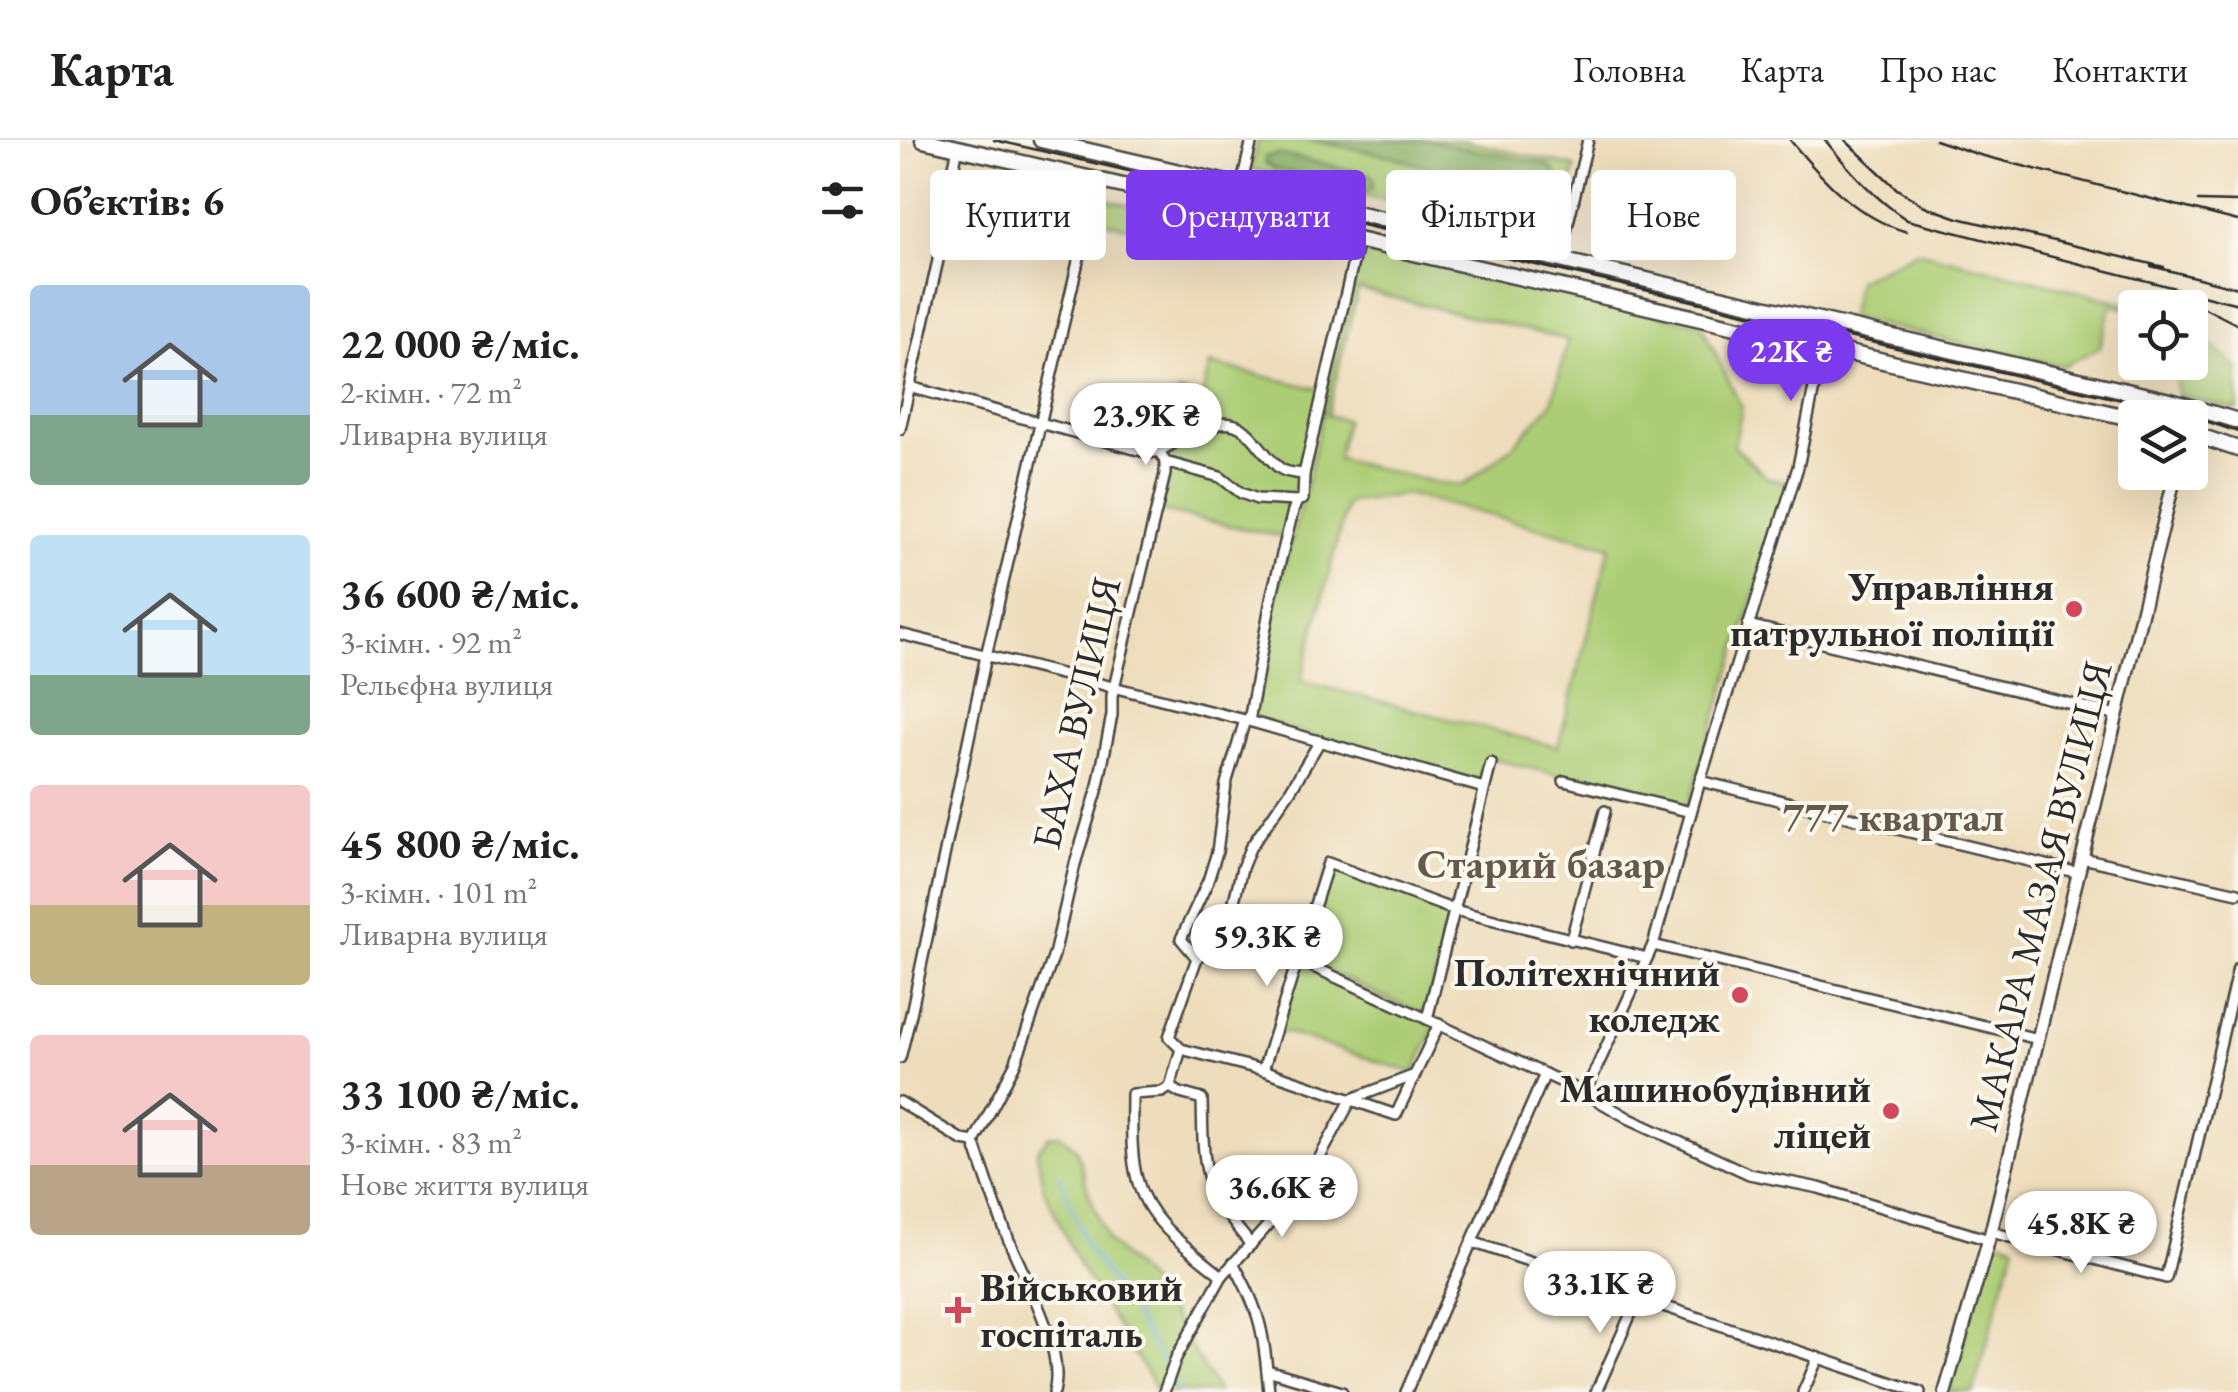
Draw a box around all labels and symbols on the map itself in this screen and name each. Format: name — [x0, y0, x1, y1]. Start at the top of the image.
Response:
pin: 22K ₴ — [1721, 319, 1861, 404]
pin: 23.9K ₴ — [1054, 383, 1238, 468]
place label: Управління патрульної поліції — [1730, 560, 2055, 658]
street label: БАХА ВУЛИЦЯ — [1019, 572, 1133, 854]
marker: Управління патрульної поліції — [2063, 598, 2085, 620]
street label: МАКАРА МАЗАЯ ВУЛИЦЯ — [1956, 656, 2124, 1136]
district label: 777 квартал — [1782, 789, 2004, 844]
district label: Старий базар — [1417, 836, 1665, 891]
pin: 59.3K ₴ — [1175, 904, 1359, 989]
place label: Політехнічний коледж — [1454, 946, 1720, 1044]
marker: Політехнічний коледж — [1729, 984, 1751, 1006]
place label: Машинобудівний ліцей — [1559, 1062, 1871, 1160]
marker: Машинобудівний ліцей — [1880, 1100, 1902, 1122]
pin: 36.6K ₴ — [1190, 1155, 1374, 1240]
pin: 45.8K ₴ — [1989, 1191, 2173, 1276]
pin: 33.1K ₴ — [1508, 1251, 1692, 1336]
place label: Військовий госпіталь — [980, 1261, 1183, 1359]
marker: Військовий госпіталь — [945, 1297, 971, 1323]

